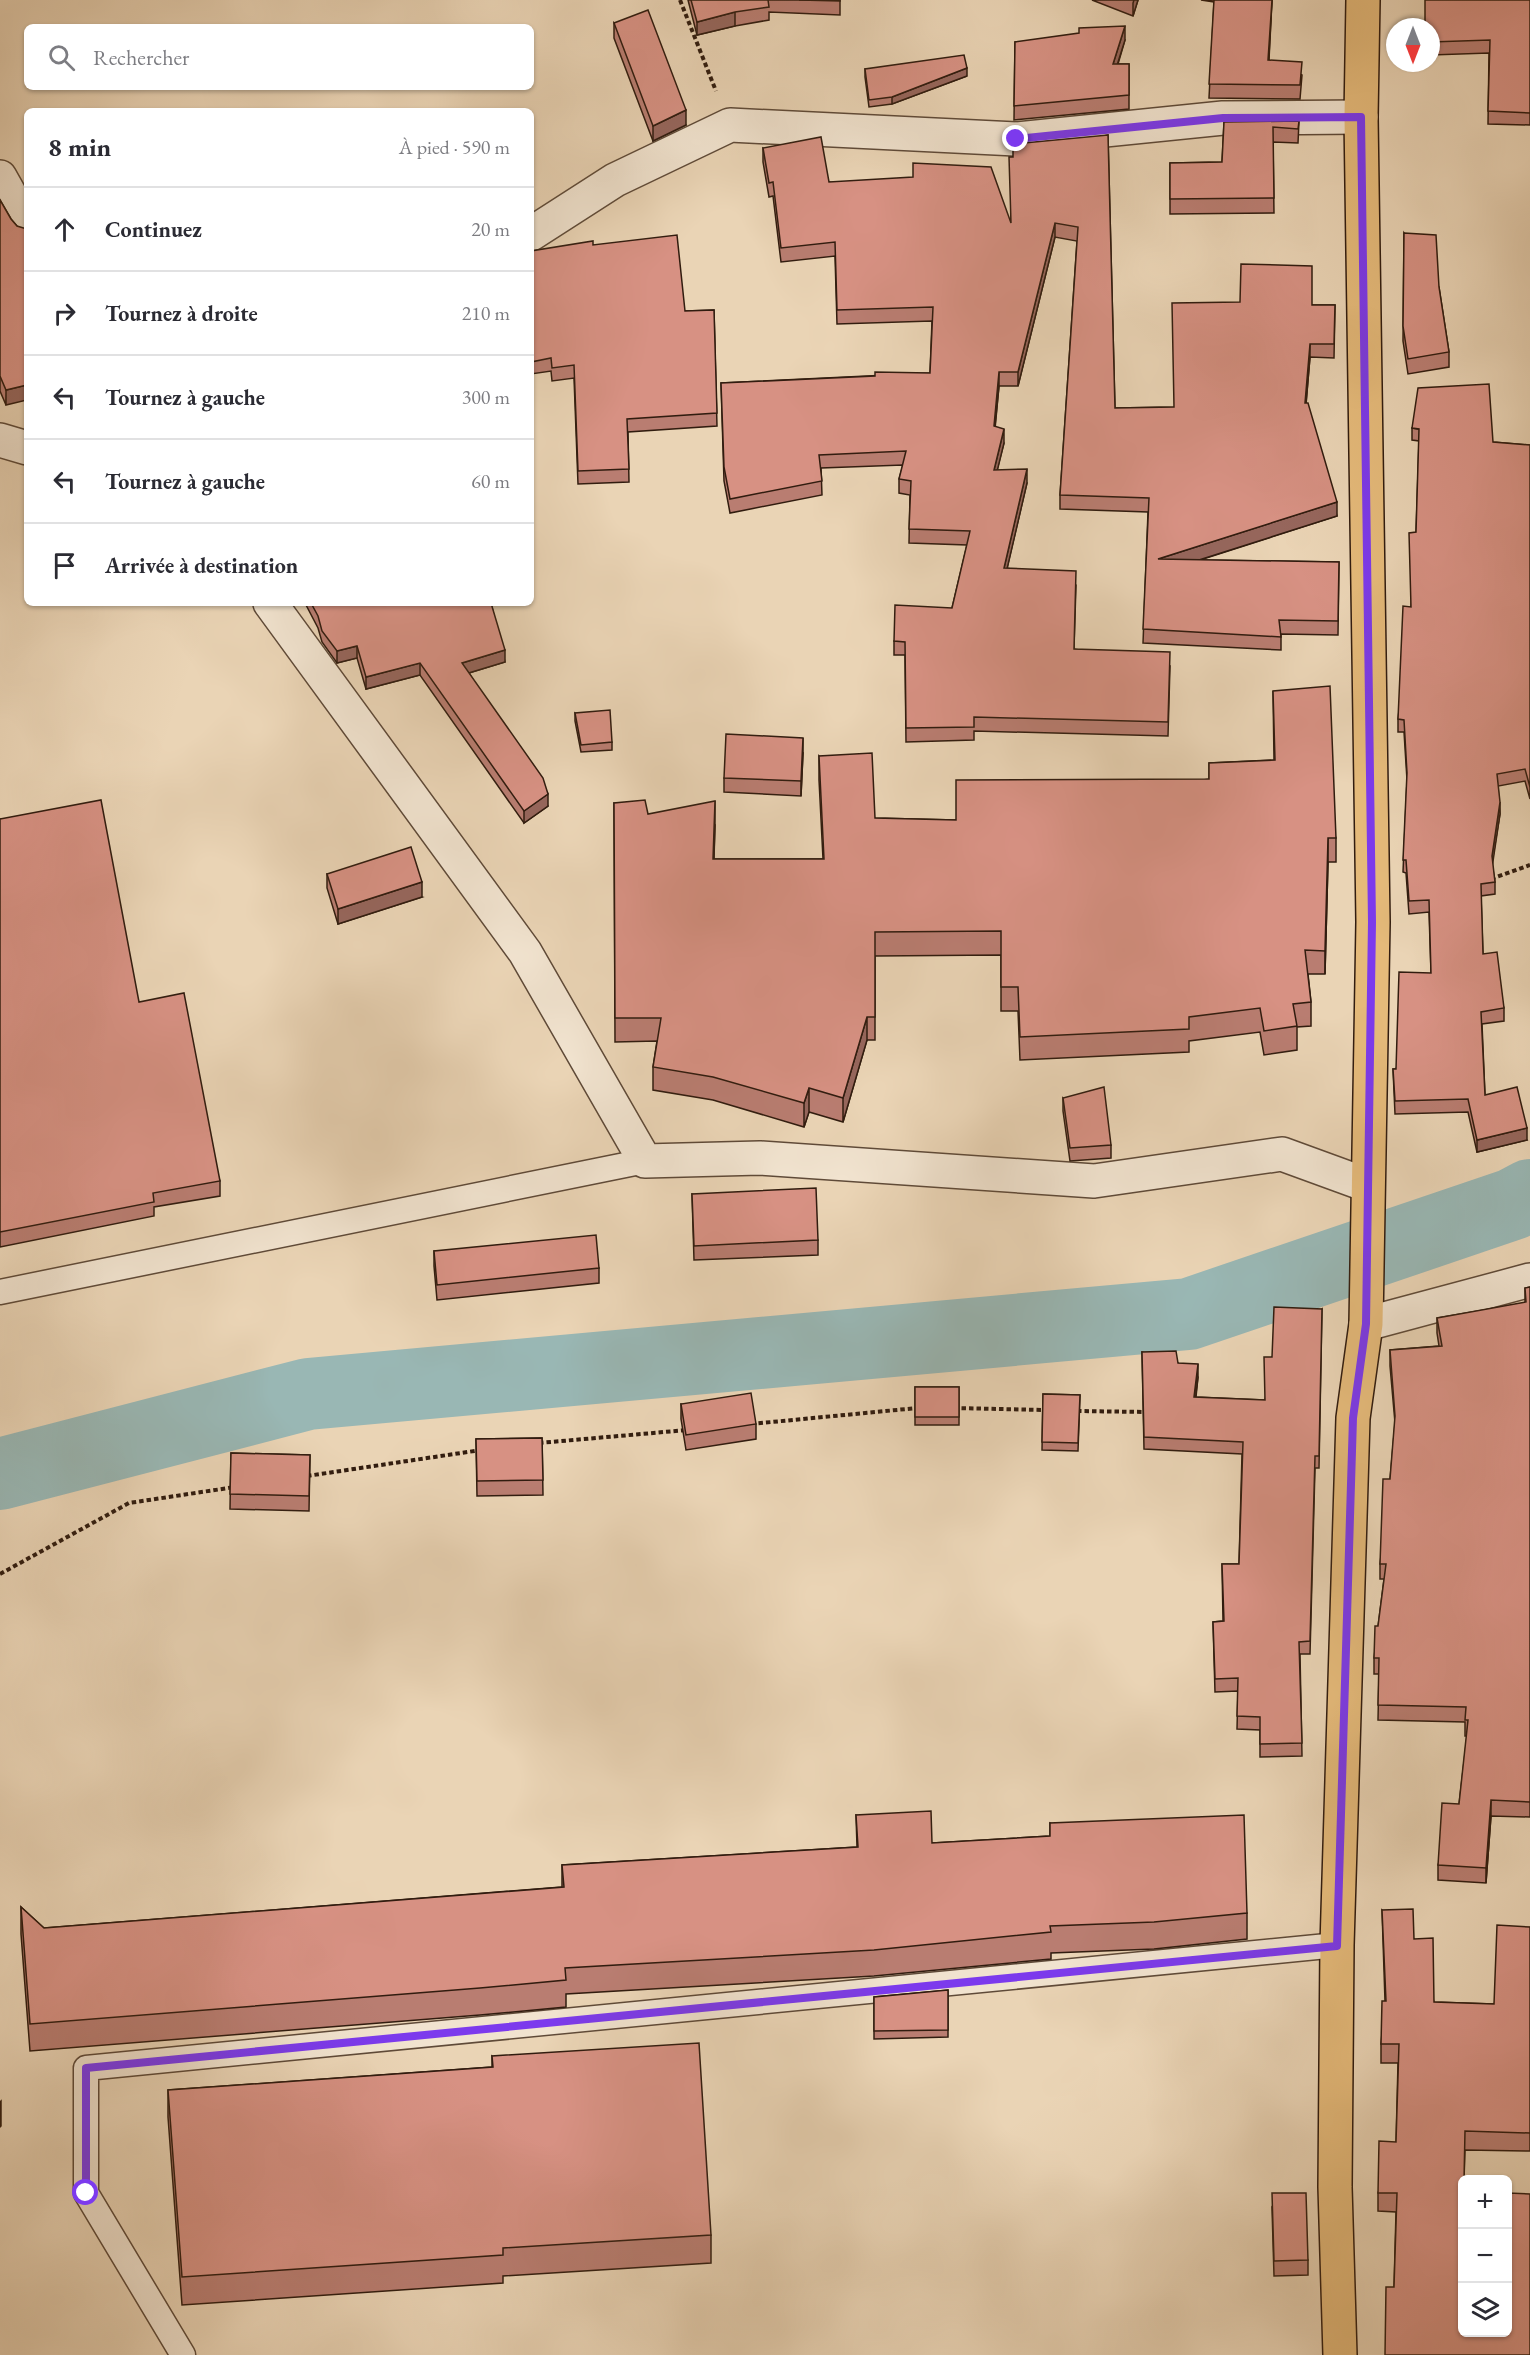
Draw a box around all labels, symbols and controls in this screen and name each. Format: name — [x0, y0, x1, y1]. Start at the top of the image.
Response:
north arrow — [1386, 18, 1440, 72]
search box — [24, 24, 534, 90]
icon: search — [45, 41, 78, 74]
text: Rechercher — [93, 43, 189, 72]
route end — [1002, 125, 1028, 151]
text: 8 min — [48, 130, 111, 164]
text: À pied · 590 m — [399, 134, 510, 160]
icon: ahead — [48, 213, 81, 246]
text: Continuez — [105, 215, 202, 244]
text: 20 m — [471, 216, 510, 242]
icon: right — [48, 297, 81, 330]
text: Tournez à droite — [105, 299, 258, 328]
text: 210 m — [462, 300, 510, 326]
icon: left — [48, 381, 81, 414]
text: Tournez à gauche — [105, 383, 265, 412]
text: 300 m — [462, 384, 510, 410]
icon: left — [48, 465, 81, 498]
text: Tournez à gauche — [105, 467, 265, 496]
text: 60 m — [471, 468, 510, 494]
icon: arrive — [48, 549, 81, 582]
text: Arrivée à destination — [105, 551, 298, 580]
map controls — [1458, 2175, 1512, 2337]
button: + — [1458, 2175, 1512, 2229]
route start — [72, 2179, 98, 2205]
button: − — [1458, 2229, 1512, 2283]
button: layers — [1458, 2283, 1512, 2337]

